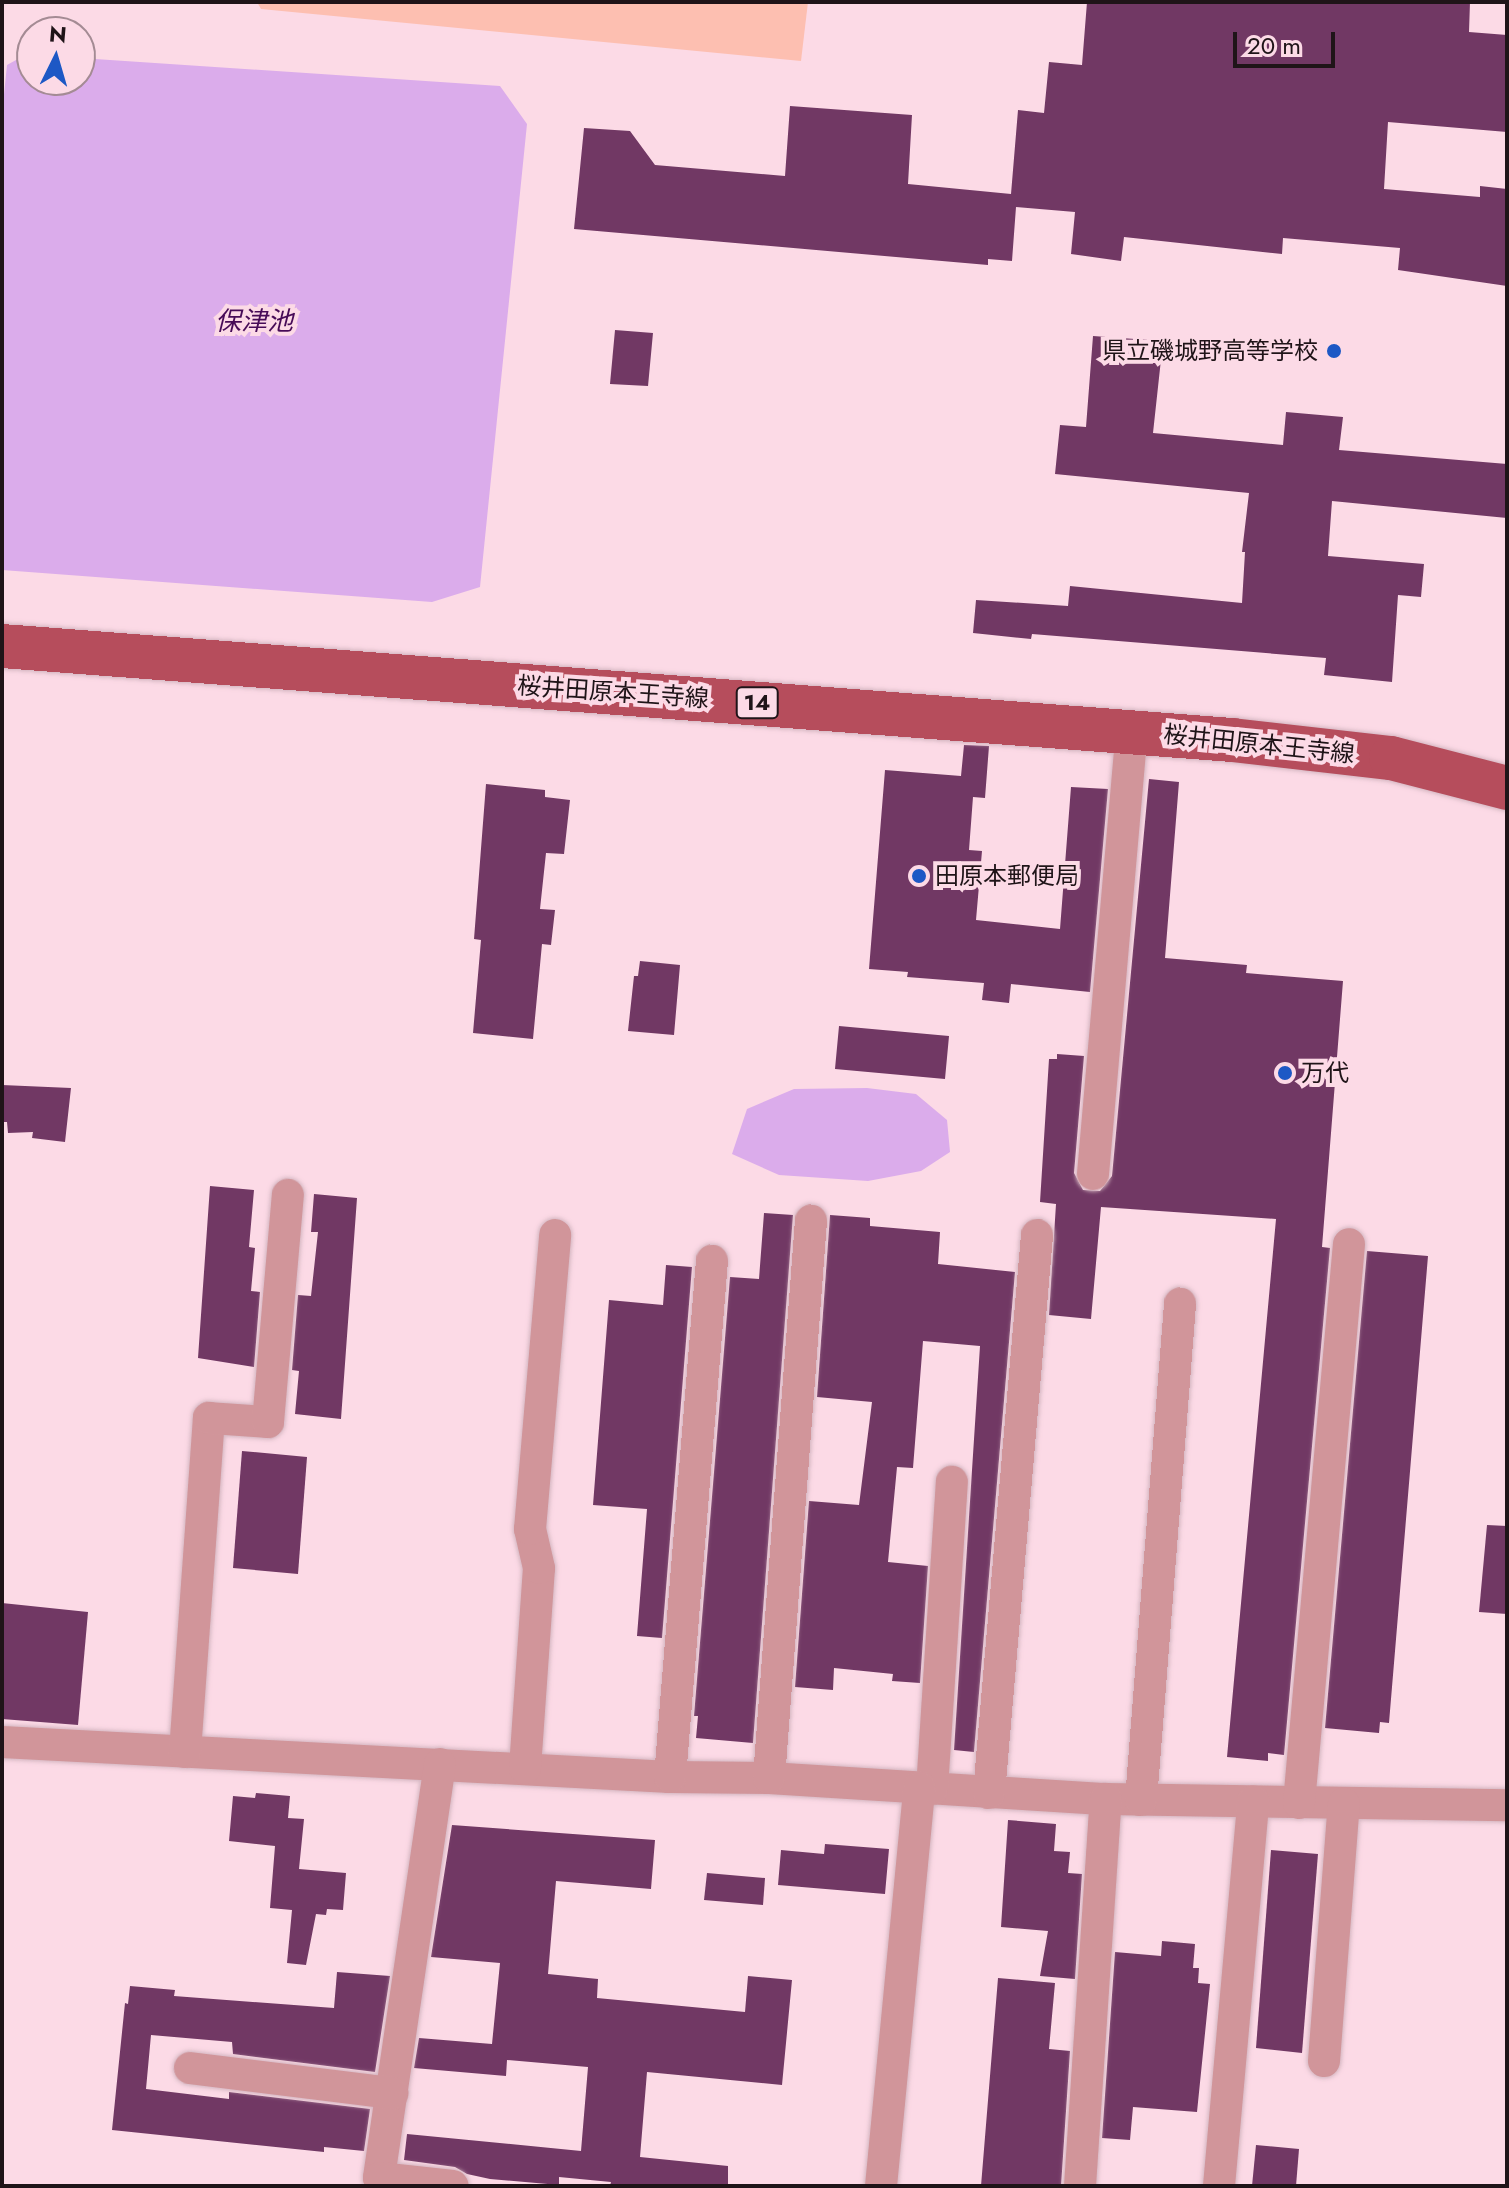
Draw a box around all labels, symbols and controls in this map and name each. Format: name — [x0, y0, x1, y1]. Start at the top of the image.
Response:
north arrow — [16, 16, 96, 96]
scale bar — [1237, 16, 1339, 66]
text: N — [48, 17, 68, 51]
text: 20 m — [1247, 28, 1301, 63]
water label: 保津池 — [215, 306, 293, 338]
place label: 県立磯城野高等学校 — [1102, 337, 1318, 365]
marker: 県立磯城野高等学校 — [1325, 342, 1343, 360]
street label: 桜井田原本王寺線 — [516, 671, 710, 713]
road number: 14 — [735, 685, 779, 721]
street label: 桜井田原本王寺線 — [1162, 720, 1356, 768]
place label: 田原本郵便局 — [935, 862, 1079, 890]
marker: 田原本郵便局 — [910, 867, 928, 885]
place label: 万代 — [1301, 1059, 1349, 1087]
marker: 万代 — [1276, 1064, 1294, 1082]

